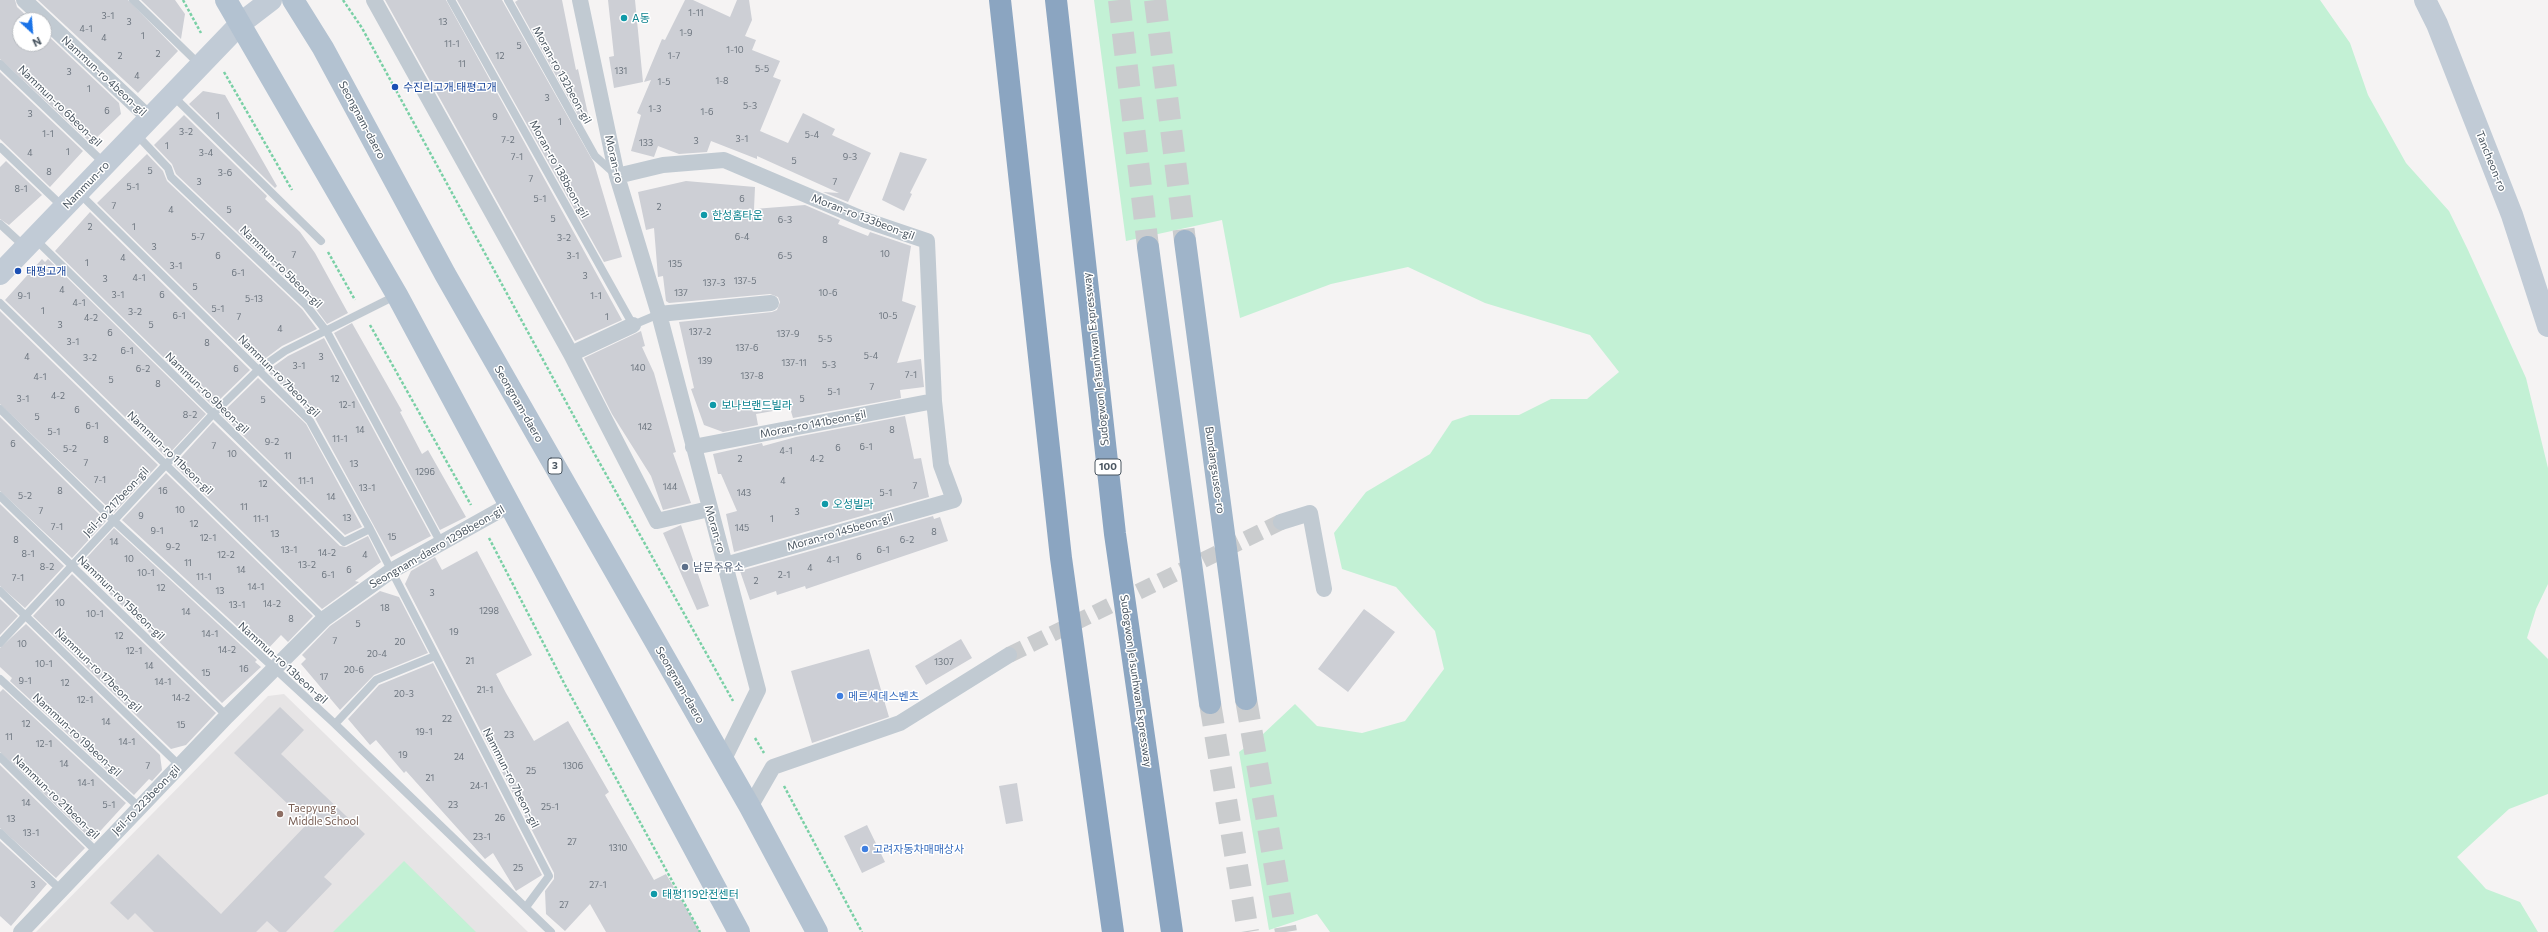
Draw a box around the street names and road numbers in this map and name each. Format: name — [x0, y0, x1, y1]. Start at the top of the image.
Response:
street label: Moran-ro 132beon-gil — [530, 24, 594, 126]
street label: Nammun-ro 4beon-gil — [59, 33, 149, 119]
street label: Nammun-ro 6beon-gil — [15, 63, 105, 149]
street label: Seongnam-daero — [336, 79, 388, 161]
street label: Moran-ro 138beon-gil — [527, 118, 591, 220]
street label: Tancheon-ro — [2473, 129, 2509, 193]
street label: Moran-ro — [602, 134, 626, 184]
street label: Nammun-ro — [60, 158, 112, 212]
street label: Moran-ro 133beon-gil — [809, 191, 917, 243]
street label: Nammun-ro 5beon-gil — [237, 223, 325, 311]
street label: Sudogwon Je1sunhwan Expressway — [1080, 272, 1112, 446]
street label: Nammun-ro 7beon-gil — [235, 332, 323, 420]
street label: Nammun-ro 9beon-gil — [162, 350, 252, 436]
street label: Seongnam-daero — [492, 363, 546, 445]
street label: Moran-ro 141beon-gil — [759, 407, 867, 441]
street label: Nammun-ro 11beon-gil — [124, 409, 216, 497]
street label: Bundangsuseo-ro — [1202, 426, 1228, 514]
road number: 3 — [548, 458, 562, 474]
road number: 100 — [1095, 459, 1121, 475]
street label: Jeil-ro 217beon-gil — [80, 465, 152, 539]
street label: Seongnam-daero 1298beon-gil — [367, 503, 507, 591]
street label: Moran-ro — [702, 504, 728, 554]
street label: Moran-ro 145beon-gil — [785, 510, 895, 554]
street label: Nammun-ro 15beon-gil — [75, 553, 167, 643]
street label: Sudogwon Je1sunhwan Expressway — [1117, 594, 1155, 768]
street label: Nammun-ro 13beon-gil — [236, 619, 330, 707]
street label: Nammun-ro 17beon-gil — [52, 625, 144, 715]
street label: Seongnam-daero — [653, 644, 707, 726]
street label: Nammun-ro 19beon-gil — [30, 691, 124, 779]
street label: Nammun-ro 7beon-gil — [480, 726, 542, 830]
street label: Nammun-ro 21beon-gil — [10, 752, 102, 842]
street label: Jeil-ro 223beon-gil — [109, 762, 183, 838]

